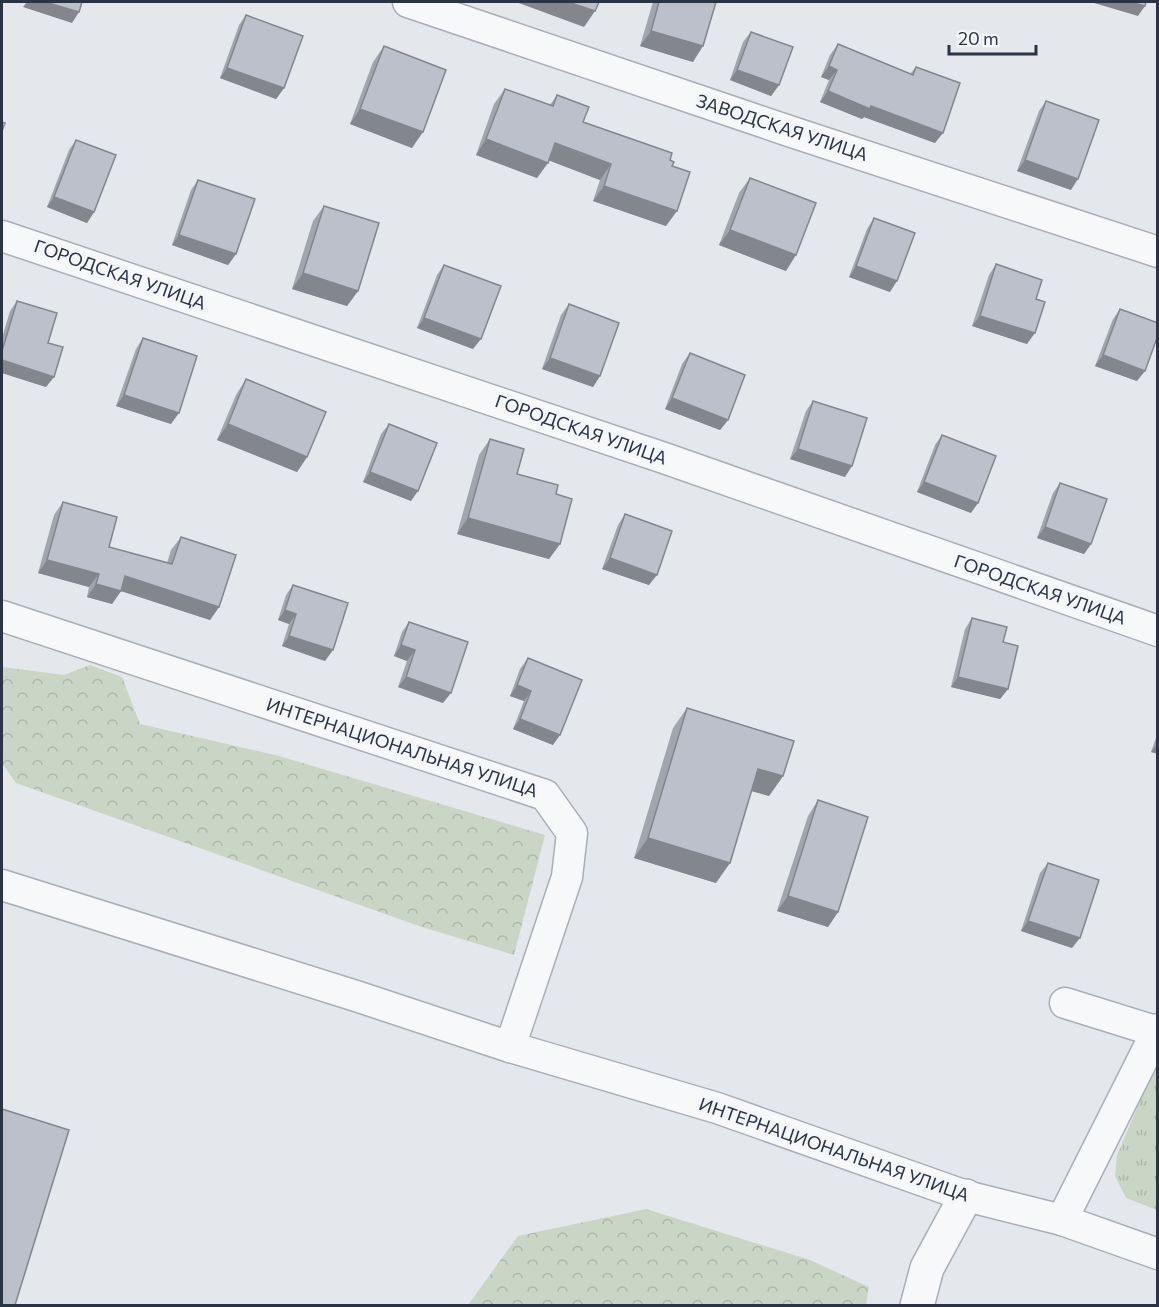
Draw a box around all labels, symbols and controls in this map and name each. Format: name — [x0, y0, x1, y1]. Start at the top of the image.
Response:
scale bar — [949, 18, 1036, 56]
text: 20 m — [958, 27, 999, 49]
street label: ЗАВОДСКАЯ УЛИЦА — [694, 89, 871, 165]
street label: ГОРОДСКАЯ УЛИЦА — [32, 234, 209, 314]
street label: ГОРОДСКАЯ УЛИЦА — [493, 389, 670, 469]
street label: ГОРОДСКАЯ УЛИЦА — [952, 549, 1129, 629]
street label: ИНТЕРНАЦИОНАЛЬНАЯ УЛИЦА — [264, 693, 541, 801]
street label: ИНТЕРНАЦИОНАЛЬНАЯ УЛИЦА — [696, 1092, 972, 1206]

